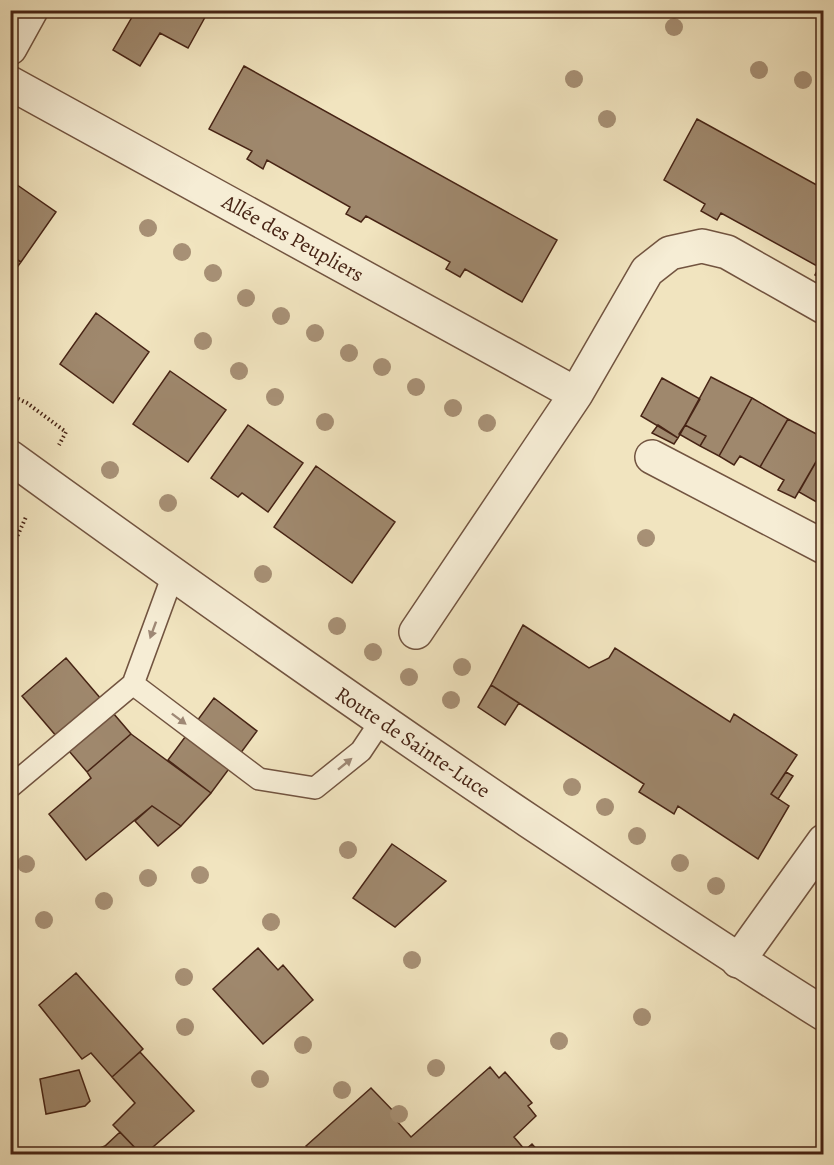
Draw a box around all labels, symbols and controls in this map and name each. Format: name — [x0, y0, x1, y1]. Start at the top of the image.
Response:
street label: Allée des Peupliers — [216, 187, 369, 288]
one-way arrow — [147, 621, 157, 639]
street label: Route de Sainte-Luce — [330, 680, 496, 804]
one-way arrow — [171, 713, 187, 725]
one-way arrow — [337, 757, 353, 770]

